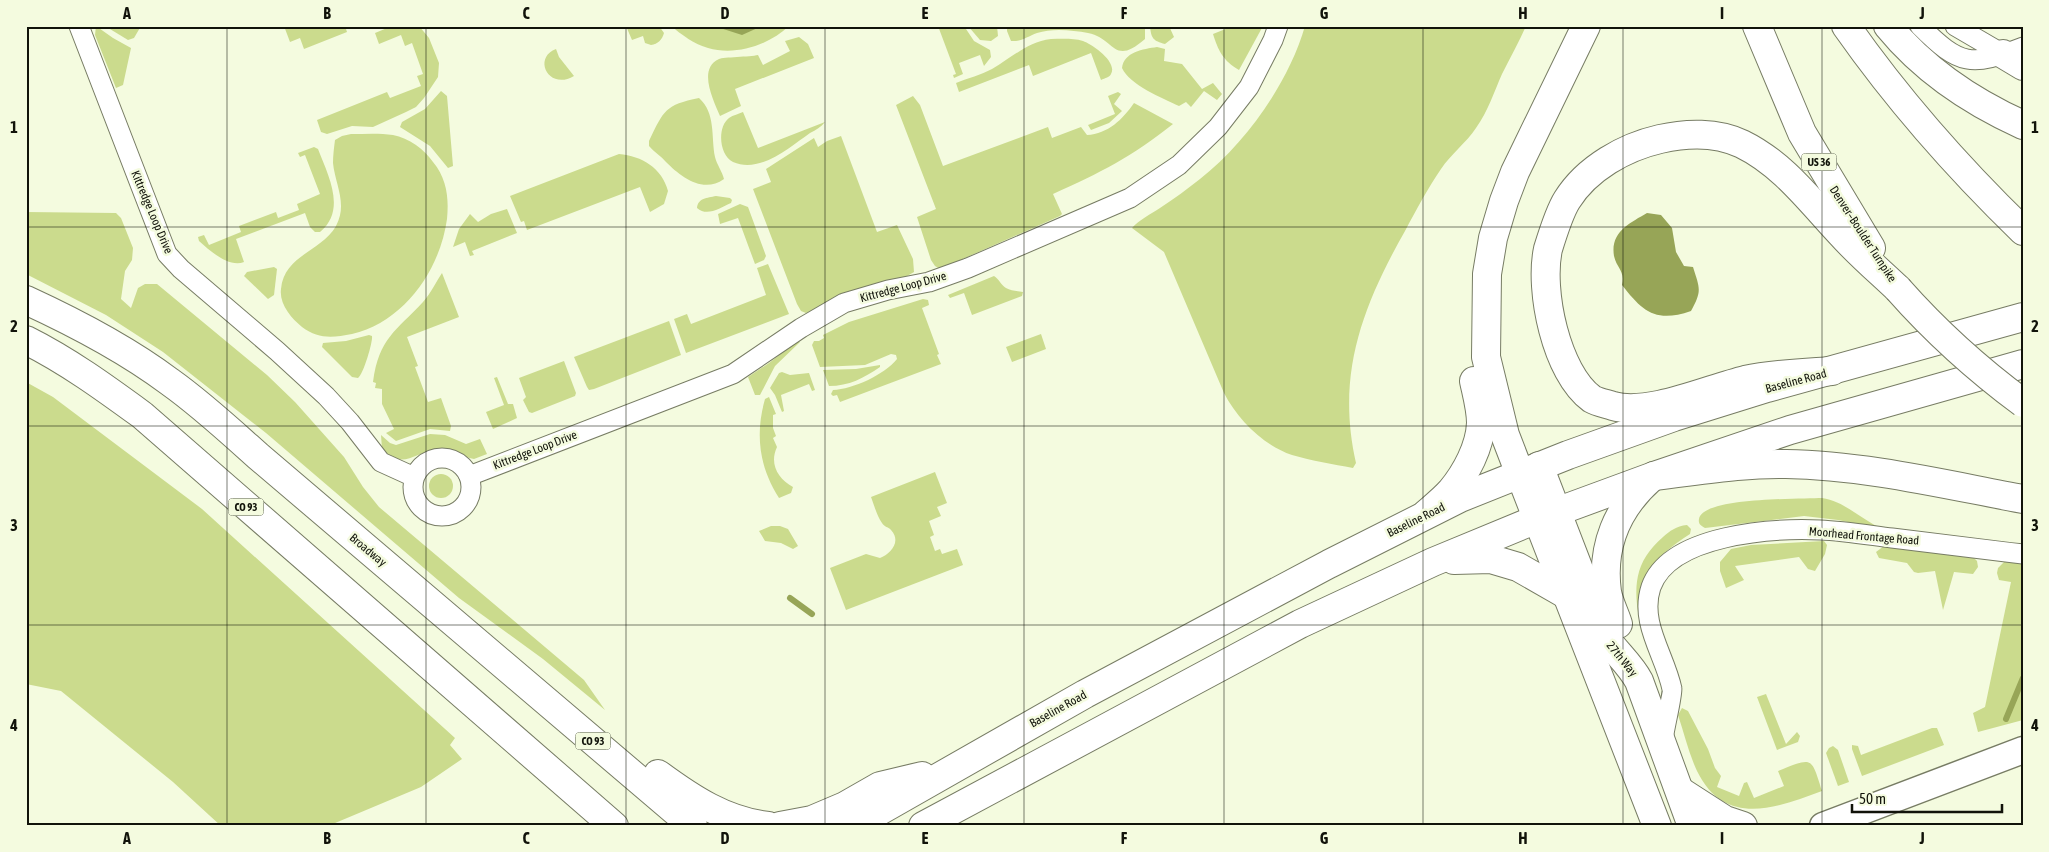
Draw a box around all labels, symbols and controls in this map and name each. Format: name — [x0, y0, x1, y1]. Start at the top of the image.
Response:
text: A — [122, 4, 131, 22]
text: B — [323, 4, 331, 22]
text: C — [522, 4, 530, 22]
text: D — [721, 4, 730, 22]
text: E — [922, 4, 929, 22]
text: F — [1121, 4, 1128, 22]
text: G — [1320, 4, 1329, 22]
text: H — [1518, 4, 1528, 22]
text: I — [1720, 4, 1724, 22]
text: J — [1918, 4, 1925, 22]
text: 1 — [10, 118, 18, 136]
text: 1 — [2031, 118, 2039, 136]
road number: US 36 — [1802, 154, 1836, 170]
street label: Kittredge Loop Drive — [128, 168, 176, 256]
street label: Denver–Boulder Turnpike — [1827, 183, 1899, 285]
street label: Kittredge Loop Drive — [858, 269, 948, 305]
text: 2 — [10, 317, 18, 335]
text: 2 — [2031, 317, 2039, 335]
street label: Baseline Road — [1764, 366, 1828, 396]
street label: Kittredge Loop Drive — [491, 428, 579, 472]
road number: CO 93 — [228, 498, 264, 516]
street label: Baseline Road — [1385, 500, 1447, 540]
text: 3 — [10, 516, 18, 534]
text: 3 — [2031, 516, 2039, 534]
street label: Moorhead Frontage Road — [1808, 524, 1920, 548]
street label: Broadway — [347, 531, 389, 569]
street label: 27th Way — [1604, 639, 1640, 679]
street label: Baseline Road — [1027, 688, 1089, 730]
text: 4 — [9, 716, 18, 734]
text: 4 — [2030, 716, 2039, 734]
road number: CO 93 — [576, 732, 610, 749]
scale bar — [1852, 782, 2002, 814]
text: 50 m — [1859, 790, 1886, 807]
text: A — [122, 829, 131, 847]
text: B — [323, 829, 331, 847]
text: C — [522, 829, 530, 847]
text: D — [721, 829, 730, 847]
text: E — [922, 829, 929, 847]
text: F — [1121, 829, 1128, 847]
text: G — [1320, 829, 1329, 847]
text: H — [1518, 829, 1528, 847]
text: I — [1720, 829, 1724, 847]
text: J — [1918, 829, 1925, 847]

